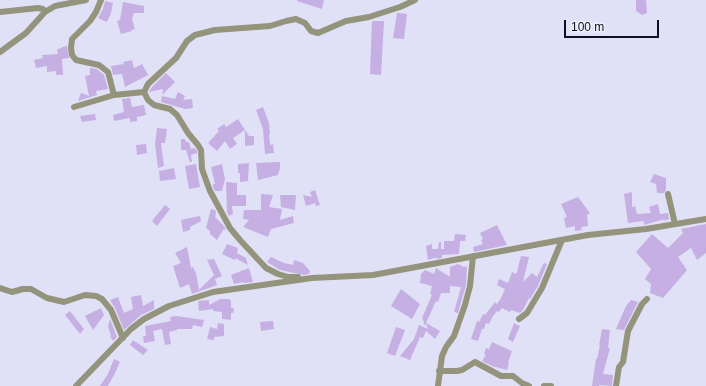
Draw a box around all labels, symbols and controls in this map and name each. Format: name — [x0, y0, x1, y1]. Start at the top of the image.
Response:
scale bar — [566, 12, 661, 38]
text: 100 m — [571, 20, 604, 34]

